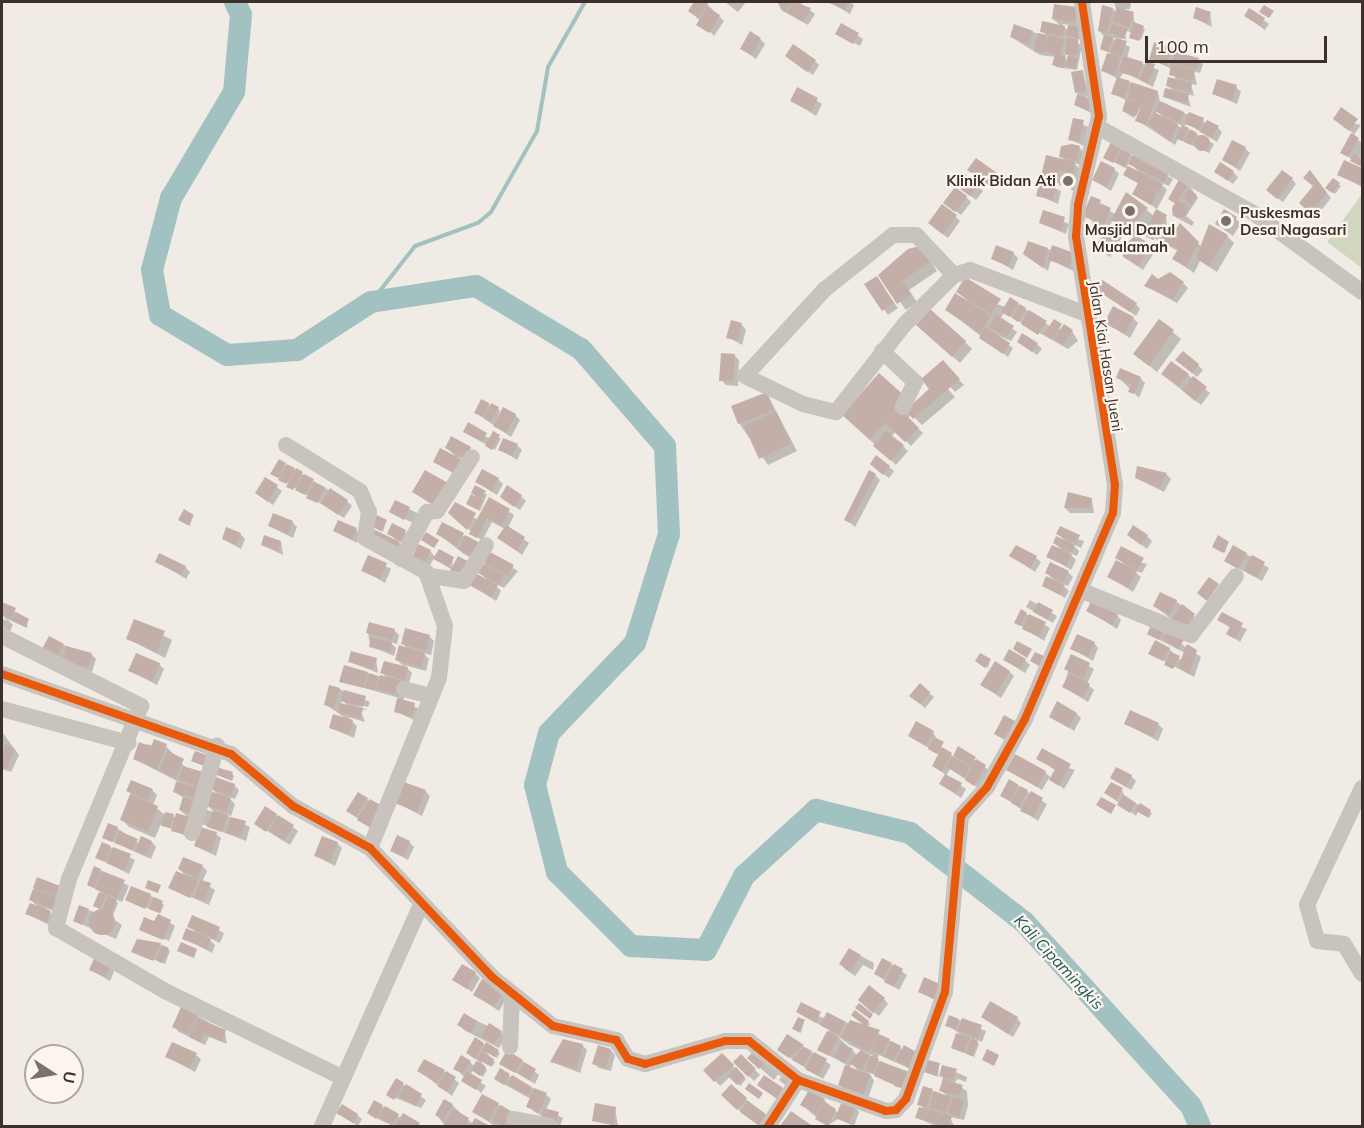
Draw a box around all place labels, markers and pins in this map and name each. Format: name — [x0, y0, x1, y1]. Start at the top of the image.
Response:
place label: Klinik Bidan Ati — [946, 172, 1056, 190]
marker: Klinik Bidan Ati — [1061, 174, 1075, 188]
place label: Puskesmas Desa Nagasari — [1240, 203, 1346, 238]
marker: Masjid Darul Mualamah — [1123, 204, 1137, 218]
marker: Puskesmas Desa Nagasari — [1217, 212, 1235, 230]
place label: Masjid Darul Mualamah — [1085, 220, 1175, 255]

